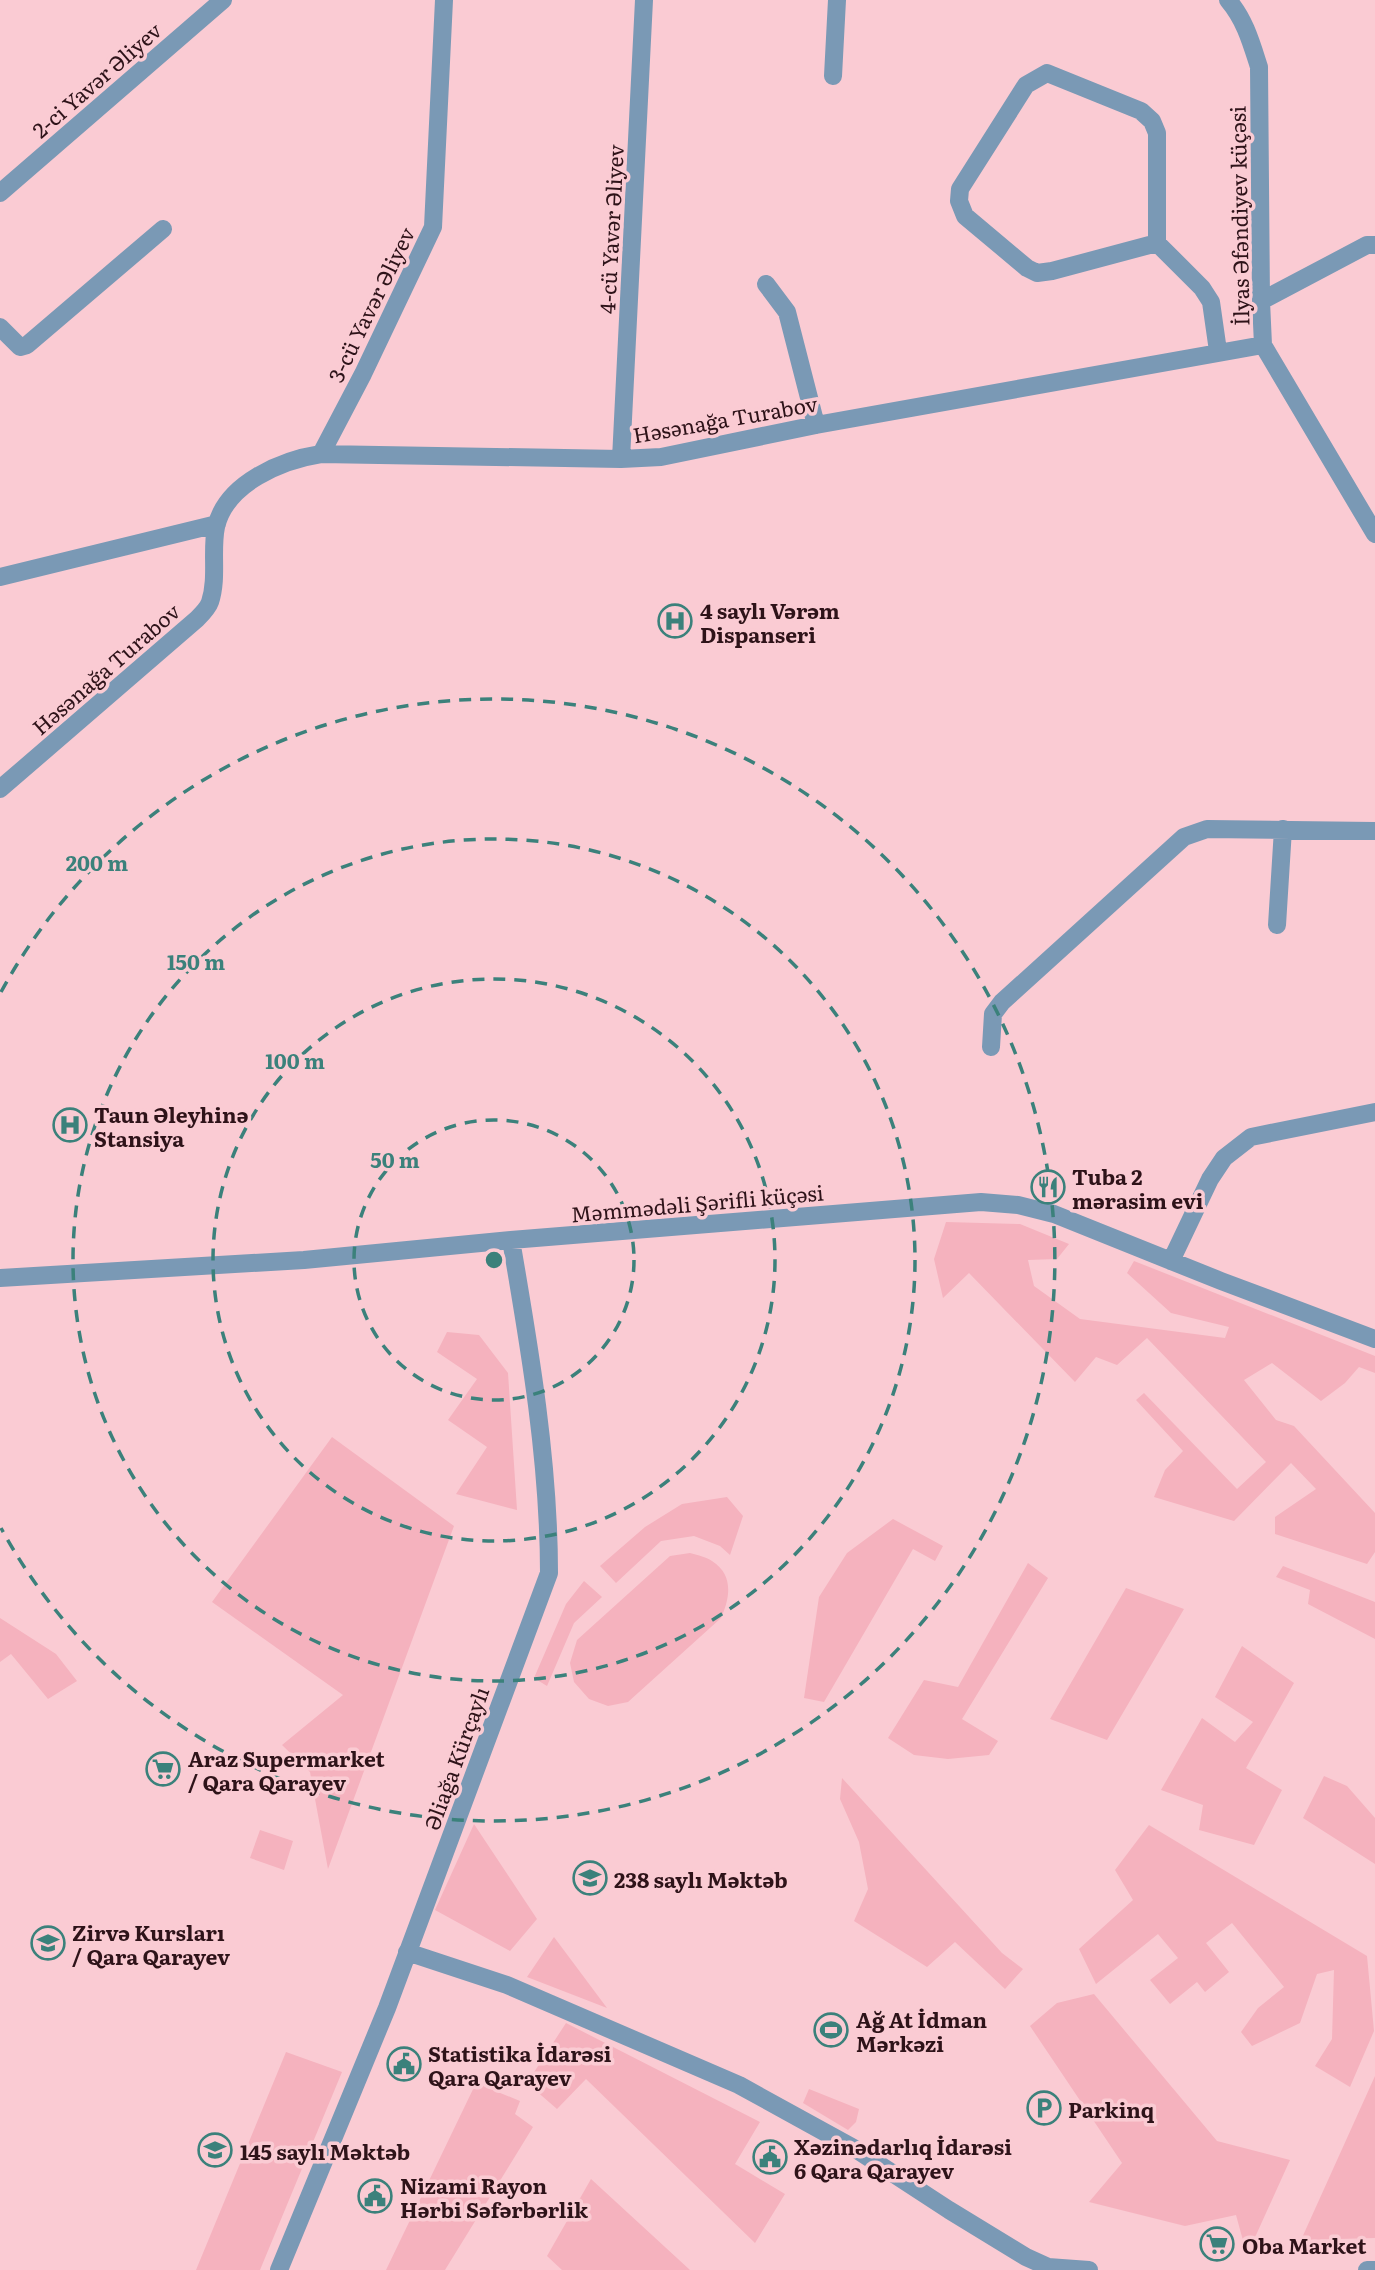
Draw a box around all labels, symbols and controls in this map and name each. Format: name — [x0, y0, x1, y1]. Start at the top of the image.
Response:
street label: 2-ci Yavər Əliyev — [25, 14, 168, 144]
street label: İlyas Əfəndiyev küçəsi — [1221, 106, 1255, 326]
street label: 4-cü Yavər Əliyev — [590, 143, 630, 314]
street label: 3-cü Yavər Əliyev — [319, 221, 421, 387]
street label: Həsənağa Turabov — [630, 386, 820, 449]
place label: 4 saylı Vərəm Dispanseri — [700, 594, 840, 649]
street label: Həsənağa Turabov — [24, 595, 186, 741]
hospital icon: 4 saylı Vərəm Dispanseri — [656, 602, 694, 640]
text: 200 m — [66, 846, 128, 877]
text: 150 m — [167, 945, 225, 976]
text: 100 m — [265, 1044, 325, 1075]
place label: Taun Əleyhinə Stansiya — [94, 1098, 249, 1153]
hospital icon: Taun Əleyhinə Stansiya — [51, 1106, 89, 1144]
text: 50 m — [370, 1143, 420, 1174]
place label: Tuba 2 mərasim evi — [1072, 1160, 1204, 1215]
restaurant icon: Tuba 2 mərasim evi — [1029, 1168, 1067, 1206]
street label: Məmmədəli Şərifli küçəsi — [569, 1176, 825, 1228]
centre of rings — [482, 1248, 506, 1272]
street label: Əliağa Kürçaylı — [415, 1682, 495, 1834]
place label: Araz Supermarket / Qara Qarayev — [188, 1742, 386, 1797]
supermarket icon: Araz Supermarket / Qara Qarayev — [144, 1750, 182, 1788]
school or university icon: 238 saylı Məktəb — [571, 1859, 609, 1897]
place label: 238 saylı Məktəb — [614, 1863, 788, 1894]
place label: Zirvə Kursları / Qara Qarayev — [72, 1916, 230, 1971]
school or university icon: Zirvə Kursları / Qara Qarayev — [29, 1924, 67, 1962]
place label: Ağ At İdman Mərkəzi — [856, 2003, 988, 2058]
sports icon: Ağ At İdman Mərkəzi — [812, 2011, 850, 2049]
place label: Statistika İdarəsi Qara Qarayev — [428, 2037, 612, 2092]
public building icon: Statistika İdarəsi Qara Qarayev — [385, 2045, 423, 2083]
parking icon: Parkinq — [1025, 2089, 1063, 2127]
place label: Parkinq — [1068, 2093, 1155, 2124]
place label: Xəzinədarlıq İdarəsi 6 Qara Qarayev — [794, 2130, 1012, 2185]
school or university icon: 145 saylı Məktəb — [196, 2131, 234, 2169]
place label: 145 saylı Məktəb — [240, 2135, 410, 2166]
public building icon: Xəzinədarlıq İdarəsi 6 Qara Qarayev — [751, 2138, 789, 2176]
place label: Nizami Rayon Hərbi Səfərbərlik — [400, 2169, 589, 2224]
public building icon: Nizami Rayon Hərbi Səfərbərlik — [356, 2177, 394, 2215]
supermarket icon: Oba Market — [1198, 2225, 1236, 2263]
place label: Oba Market — [1242, 2229, 1367, 2260]

